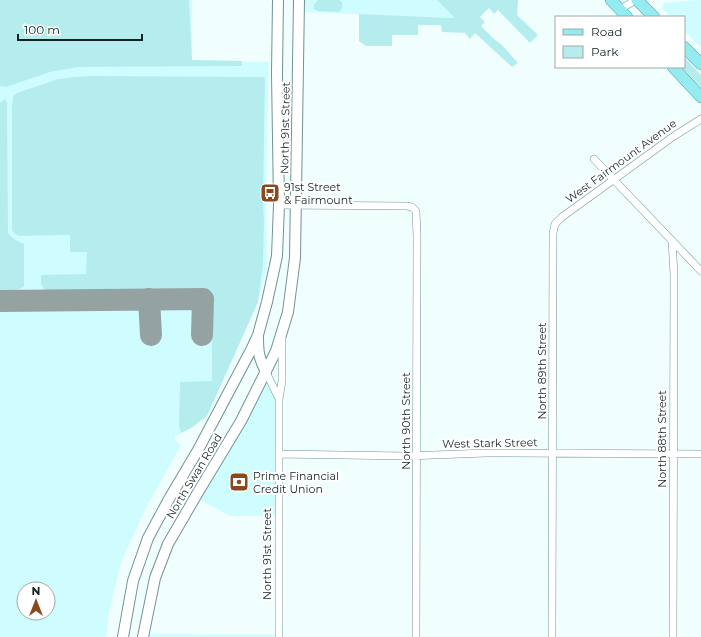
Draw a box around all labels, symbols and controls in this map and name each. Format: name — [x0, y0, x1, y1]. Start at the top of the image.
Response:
scale bar — [18, 16, 142, 42]
legend — [555, 16, 685, 68]
text: 100 m — [24, 22, 60, 37]
text: Road — [591, 24, 622, 39]
text: Park — [591, 44, 619, 59]
street label: North 91st Street — [277, 81, 293, 174]
street label: West Fairmount Avenue — [563, 116, 679, 206]
place label: 91st Street & Fairmount — [284, 180, 353, 207]
bus stop icon: 91st Street & Fairmount — [259, 182, 281, 204]
street label: North 89th Street — [535, 322, 549, 420]
street label: North 90th Street — [399, 372, 413, 470]
street label: North 88th Street — [655, 390, 669, 488]
street label: North Swan Road — [163, 431, 225, 521]
street label: West Stark Street — [442, 435, 538, 451]
place label: Prime Financial Credit Union — [253, 469, 339, 496]
bank icon: Prime Financial Credit Union — [228, 471, 250, 493]
street label: North 91st Street — [260, 508, 274, 600]
north arrow — [16, 581, 56, 621]
text: N — [32, 584, 40, 598]

